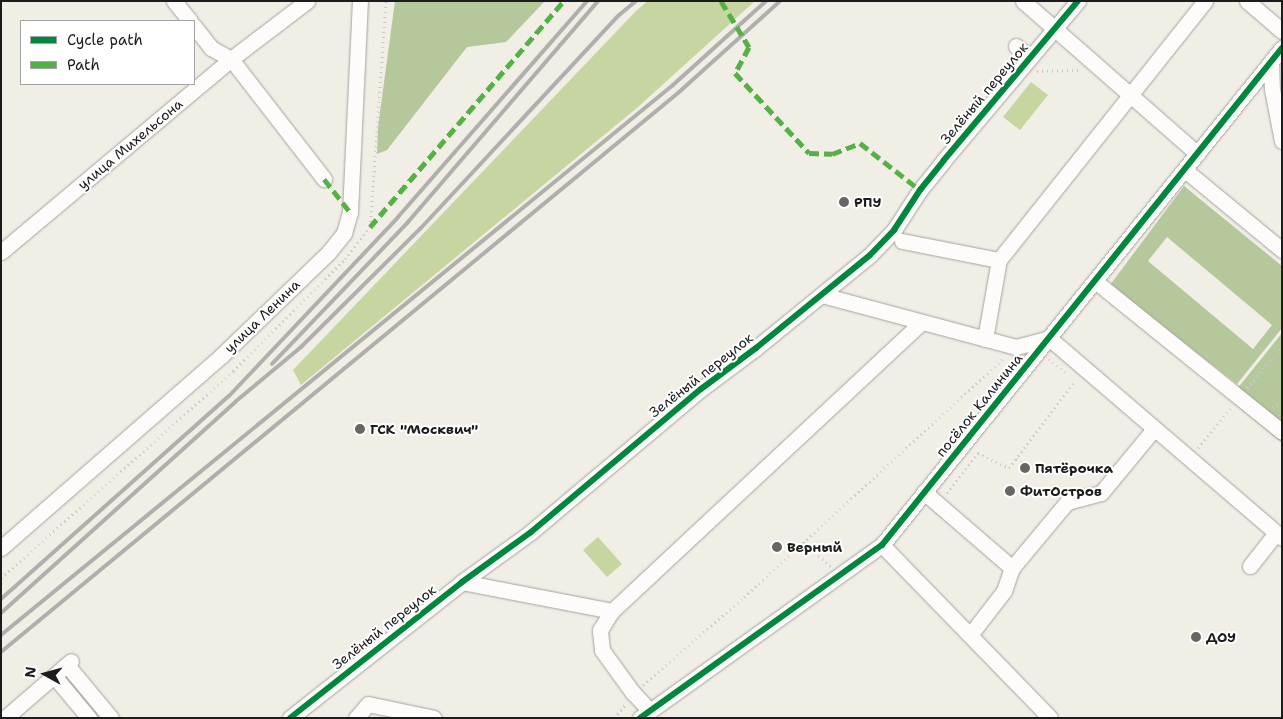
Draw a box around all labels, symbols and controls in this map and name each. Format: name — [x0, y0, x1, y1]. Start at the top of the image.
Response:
legend — [20, 20, 195, 85]
text: Cycle path — [67, 30, 143, 50]
street label: Зелёный переулок — [937, 39, 1031, 147]
text: Path — [67, 55, 100, 75]
street label: улица Михельсона — [74, 95, 186, 193]
place label: РПУ — [854, 194, 881, 210]
marker: РПУ — [838, 196, 850, 208]
street label: улица Ленина — [221, 276, 303, 356]
street label: Зелёный переулок — [646, 329, 756, 421]
street label: посёлок Калинина — [932, 350, 1026, 460]
place label: ГСК "Москвич" — [370, 421, 478, 437]
marker: ГСК "Москвич" — [354, 423, 366, 435]
place label: Пятёрочка — [1035, 460, 1113, 476]
marker: Пятёрочка — [1019, 462, 1031, 474]
place label: ФитОстров — [1020, 483, 1102, 499]
marker: ФитОстров — [1004, 485, 1016, 497]
place label: Верный — [787, 539, 842, 555]
marker: Верный — [771, 541, 783, 553]
street label: Зелёный переулок — [329, 581, 439, 673]
place label: ДОУ — [1206, 629, 1236, 645]
marker: ДОУ — [1190, 631, 1202, 643]
north arrow — [20, 649, 70, 699]
text: N — [21, 666, 40, 679]

